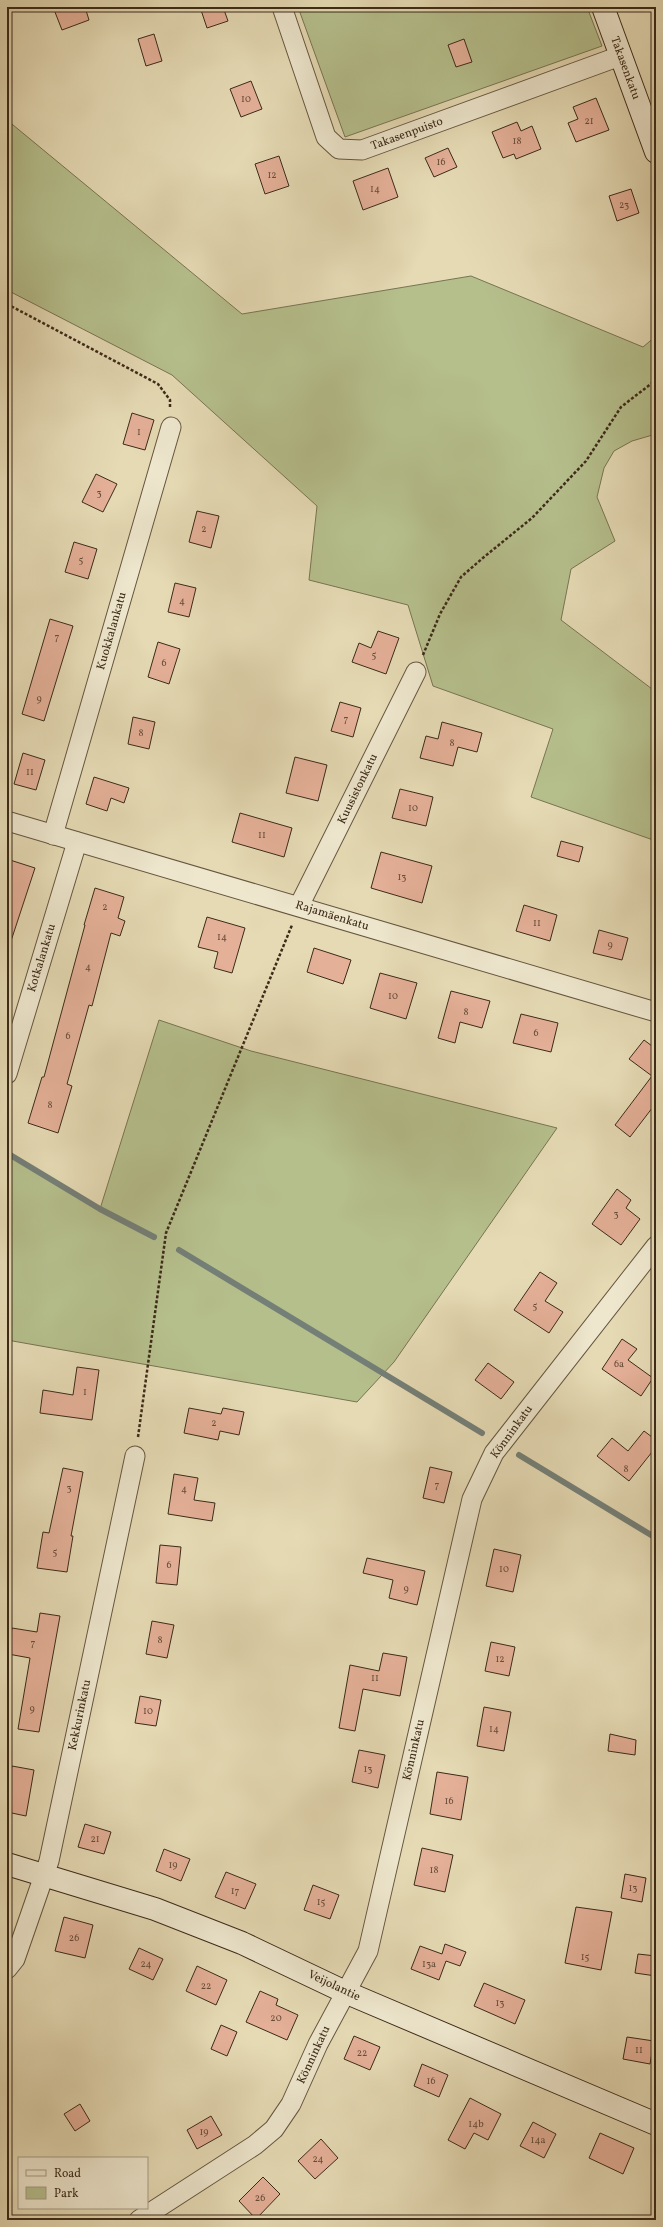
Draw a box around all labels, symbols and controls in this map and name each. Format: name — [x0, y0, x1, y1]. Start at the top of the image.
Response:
street label: Takasenkatu — [606, 34, 644, 102]
house number: 10 — [241, 92, 251, 106]
street label: Takasenpuisto — [369, 114, 445, 154]
house number: 21 — [584, 114, 594, 128]
house number: 18 — [513, 134, 521, 148]
house number: 16 — [437, 155, 445, 169]
house number: 12 — [267, 168, 277, 182]
house number: 14 — [370, 182, 380, 196]
house number: 23 — [619, 198, 629, 212]
house number: 1 — [137, 425, 141, 439]
house number: 3 — [96, 486, 102, 500]
house number: 2 — [201, 522, 207, 536]
house number: 5 — [79, 553, 84, 567]
street label: Kuokkalankatu — [93, 590, 131, 672]
house number: 4 — [179, 594, 185, 608]
house number: 7 — [55, 630, 60, 644]
house number: 5 — [372, 648, 377, 662]
house number: 6 — [161, 656, 167, 670]
house number: 9 — [36, 692, 42, 706]
house number: 7 — [344, 712, 349, 726]
house number: 8 — [138, 726, 144, 740]
house number: 8 — [449, 736, 455, 750]
street label: Kuusistonkatu — [334, 751, 382, 827]
house number: 11 — [26, 765, 34, 779]
house number: 10 — [408, 801, 418, 815]
house number: 11 — [258, 828, 266, 842]
house number: 13 — [397, 870, 407, 884]
street label: Rajamäenkatu — [293, 897, 371, 935]
house number: 2 — [102, 900, 108, 914]
house number: 11 — [533, 916, 541, 930]
street label: Kotkalankatu — [24, 922, 60, 994]
house number: 14 — [217, 930, 227, 944]
house number: 9 — [607, 938, 613, 952]
house number: 4 — [85, 960, 91, 974]
house number: 10 — [388, 989, 398, 1003]
house number: 8 — [463, 1005, 469, 1019]
house number: 6 — [533, 1026, 539, 1040]
house number: 6 — [65, 1029, 71, 1043]
house number: 8 — [47, 1098, 53, 1112]
house number: 3 — [613, 1207, 619, 1221]
house number: 5 — [533, 1299, 538, 1313]
house number: 6a — [614, 1357, 624, 1371]
house number: 1 — [83, 1385, 87, 1399]
street label: Könninkatu — [487, 1402, 537, 1462]
house number: 2 — [211, 1416, 217, 1430]
house number: 8 — [623, 1462, 629, 1476]
house number: 7 — [435, 1478, 440, 1492]
house number: 3 — [66, 1481, 72, 1495]
house number: 4 — [181, 1482, 187, 1496]
house number: 5 — [53, 1545, 58, 1559]
house number: 6 — [166, 1558, 172, 1572]
house number: 10 — [499, 1562, 509, 1576]
house number: 9 — [403, 1582, 409, 1596]
house number: 8 — [157, 1633, 163, 1647]
house number: 7 — [31, 1636, 36, 1650]
house number: 12 — [495, 1652, 505, 1666]
house number: 11 — [371, 1671, 379, 1685]
street label: Kekkurinkatu — [65, 1678, 95, 1752]
house number: 9 — [29, 1702, 35, 1716]
house number: 10 — [143, 1704, 153, 1718]
street label: Könninkatu — [399, 1718, 429, 1782]
house number: 14 — [489, 1722, 499, 1736]
house number: 13 — [363, 1762, 373, 1776]
house number: 16 — [445, 1794, 453, 1808]
house number: 21 — [90, 1832, 100, 1846]
house number: 19 — [168, 1858, 178, 1872]
house number: 18 — [430, 1863, 438, 1877]
house number: 13 — [628, 1881, 638, 1895]
house number: 17 — [231, 1884, 240, 1898]
house number: 15 — [317, 1895, 326, 1909]
house number: 26 — [69, 1931, 79, 1945]
house number: 15 — [581, 1950, 590, 1964]
house number: 24 — [140, 1957, 152, 1971]
house number: 13a — [422, 1957, 436, 1971]
street label: Veijolantie — [305, 1967, 363, 2005]
house number: 22 — [201, 1979, 211, 1993]
house number: 13 — [495, 1996, 505, 2010]
house number: 20 — [270, 2011, 282, 2025]
street label: Könninkatu — [294, 2023, 335, 2087]
house number: 11 — [635, 2043, 643, 2057]
house number: 22 — [357, 2046, 367, 2060]
house number: 16 — [427, 2074, 435, 2088]
house number: 14b — [468, 2117, 484, 2131]
house number: 19 — [199, 2125, 209, 2139]
house number: 14a — [531, 2133, 545, 2147]
house number: 24 — [312, 2152, 324, 2166]
legend — [18, 2157, 148, 2209]
text: Road — [54, 2166, 81, 2182]
text: Park — [54, 2186, 79, 2202]
house number: 26 — [255, 2191, 265, 2205]

